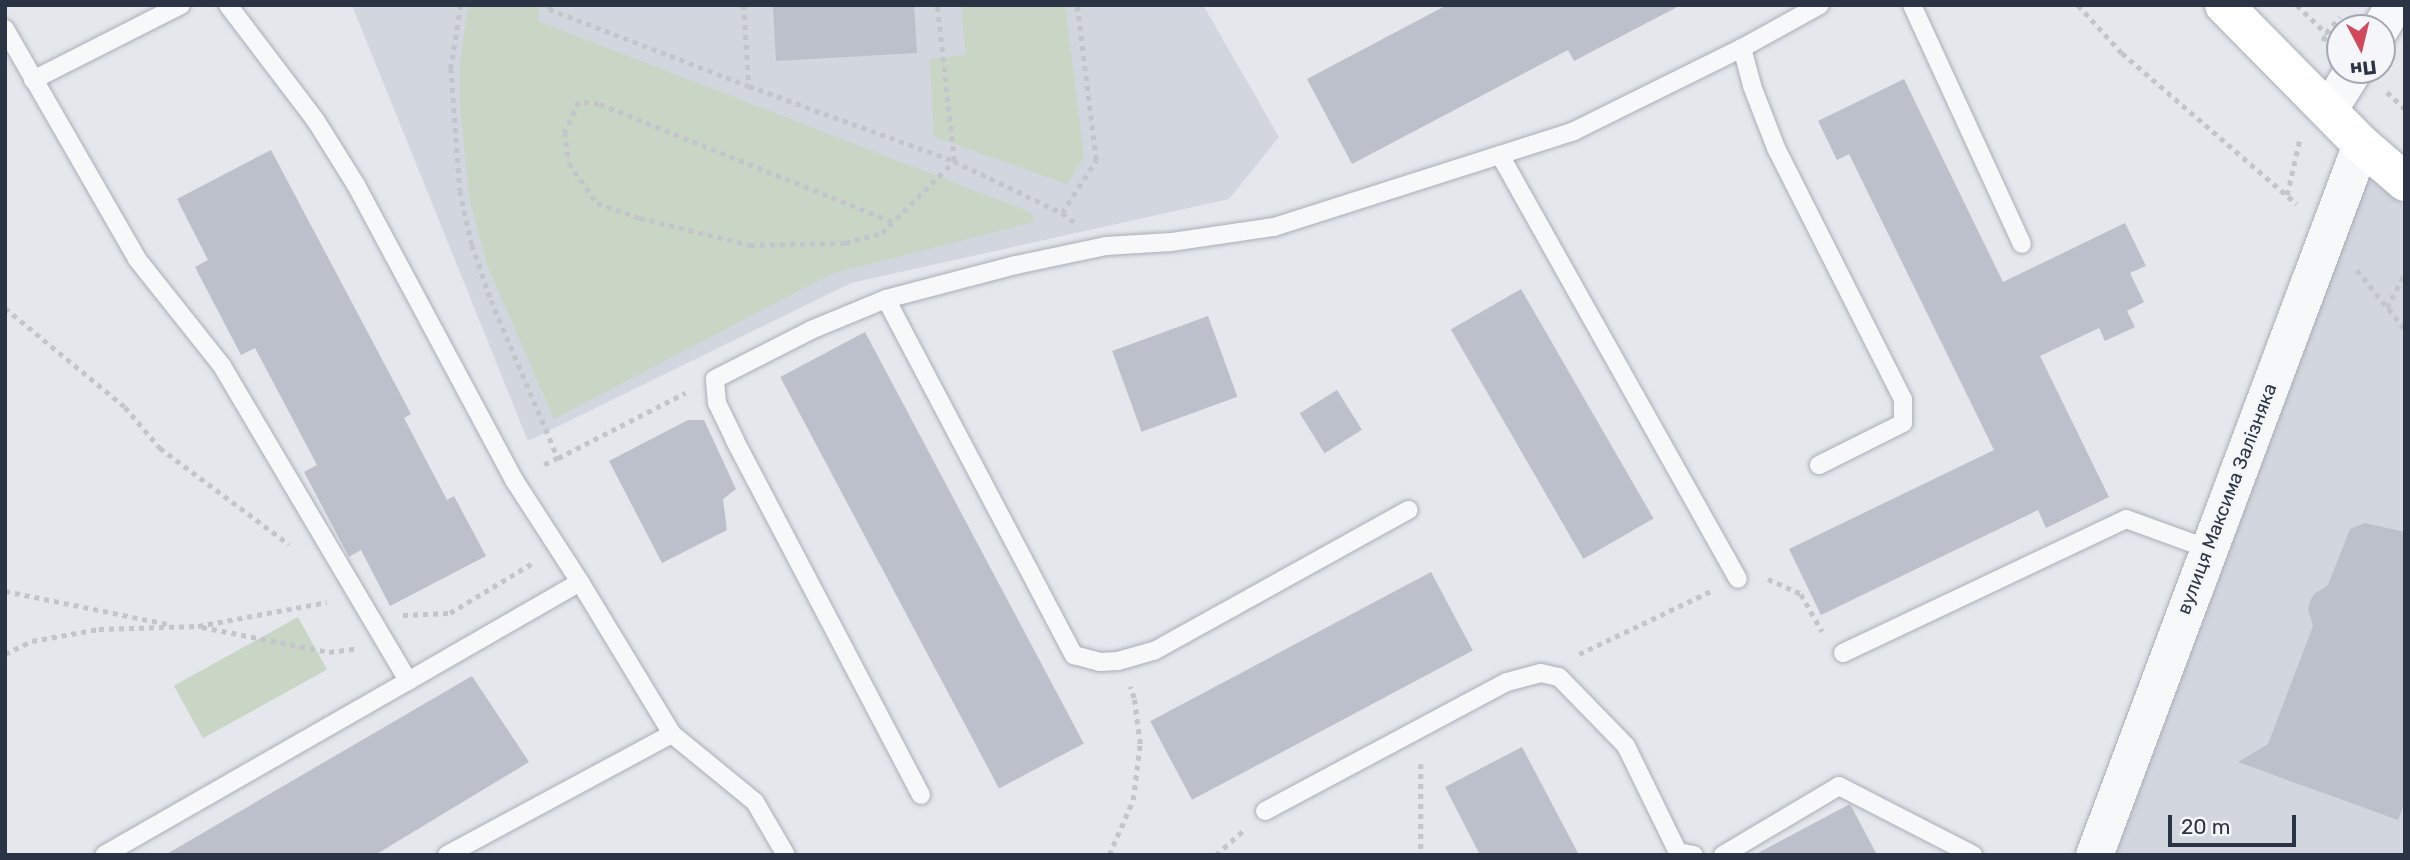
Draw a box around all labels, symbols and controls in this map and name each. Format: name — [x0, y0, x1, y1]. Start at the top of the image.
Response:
north arrow — [2326, 14, 2396, 84]
text: Пн — [2349, 55, 2378, 81]
street label: вулиця Максима Залізняка — [2172, 380, 2282, 618]
scale bar — [2172, 800, 2300, 844]
text: 20 m — [2181, 814, 2230, 839]

